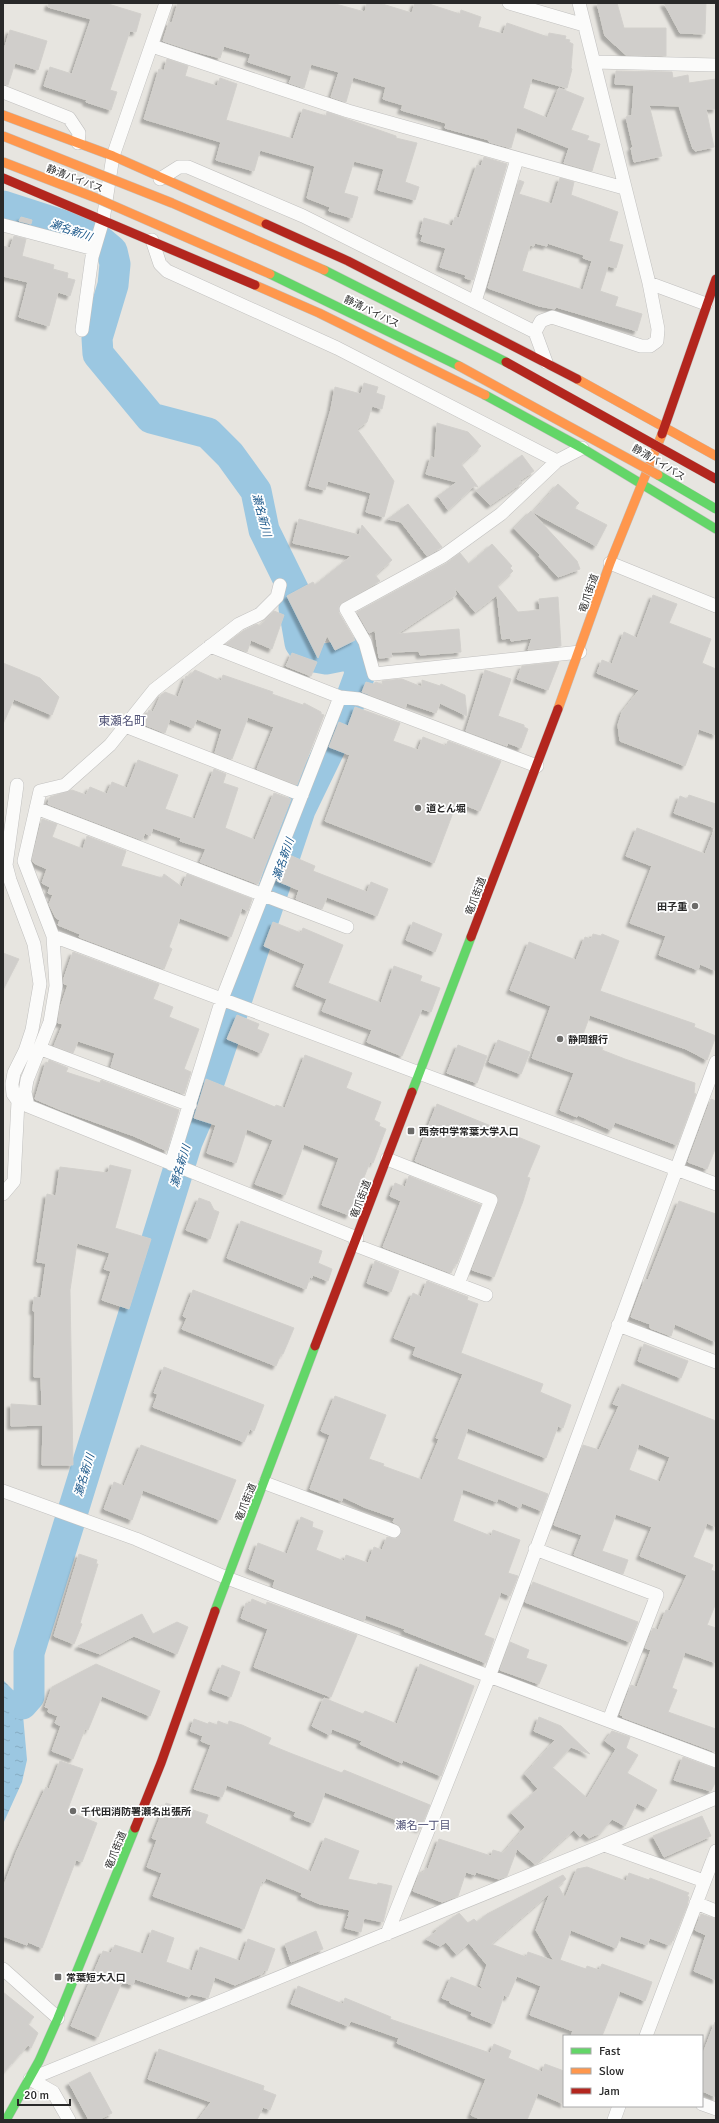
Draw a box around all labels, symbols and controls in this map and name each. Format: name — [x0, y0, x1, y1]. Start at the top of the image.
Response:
street label: 静清バイパス — [45, 163, 105, 195]
water label: 瀬名新川 — [48, 217, 95, 244]
street label: 静清バイパス — [342, 293, 401, 330]
street label: 静清バイパス — [630, 442, 687, 483]
water label: 瀬名新川 — [250, 492, 274, 539]
street label: 竜爪街道 — [577, 572, 601, 614]
district label: 東瀬名町 — [98, 714, 146, 729]
marker: 道とん堀 — [413, 803, 423, 813]
place label: 道とん堀 — [426, 803, 466, 815]
water label: 瀬名新川 — [270, 835, 297, 882]
street label: 竜爪街道 — [463, 876, 489, 917]
place label: 田子重 — [657, 901, 687, 913]
marker: 田子重 — [690, 901, 700, 911]
marker: 静岡銀行 — [555, 1034, 565, 1044]
place label: 静岡銀行 — [568, 1034, 608, 1046]
marker: 西奈中学常葉大学入口 — [406, 1126, 416, 1136]
place label: 西奈中学常葉大学入口 — [419, 1126, 519, 1138]
water label: 瀬名新川 — [168, 1142, 193, 1189]
street label: 竜爪街道 — [348, 1179, 374, 1220]
water label: 瀬名新川 — [72, 1451, 97, 1498]
street label: 竜爪街道 — [233, 1482, 259, 1523]
marker: 千代田消防署瀬名出張所 — [68, 1806, 78, 1816]
place label: 千代田消防署瀬名出張所 — [81, 1806, 191, 1818]
district label: 瀬名一丁目 — [396, 1819, 451, 1832]
street label: 竜爪街道 — [103, 1830, 129, 1871]
marker: 常葉短大入口 — [53, 1972, 63, 1982]
place label: 常葉短大入口 — [66, 1972, 126, 1984]
legend — [563, 2035, 703, 2107]
text: Fast — [599, 2044, 620, 2059]
text: Slow — [599, 2064, 624, 2079]
scale bar — [18, 2081, 70, 2107]
text: Jam — [599, 2084, 620, 2099]
text: 20 m — [24, 2088, 49, 2103]

